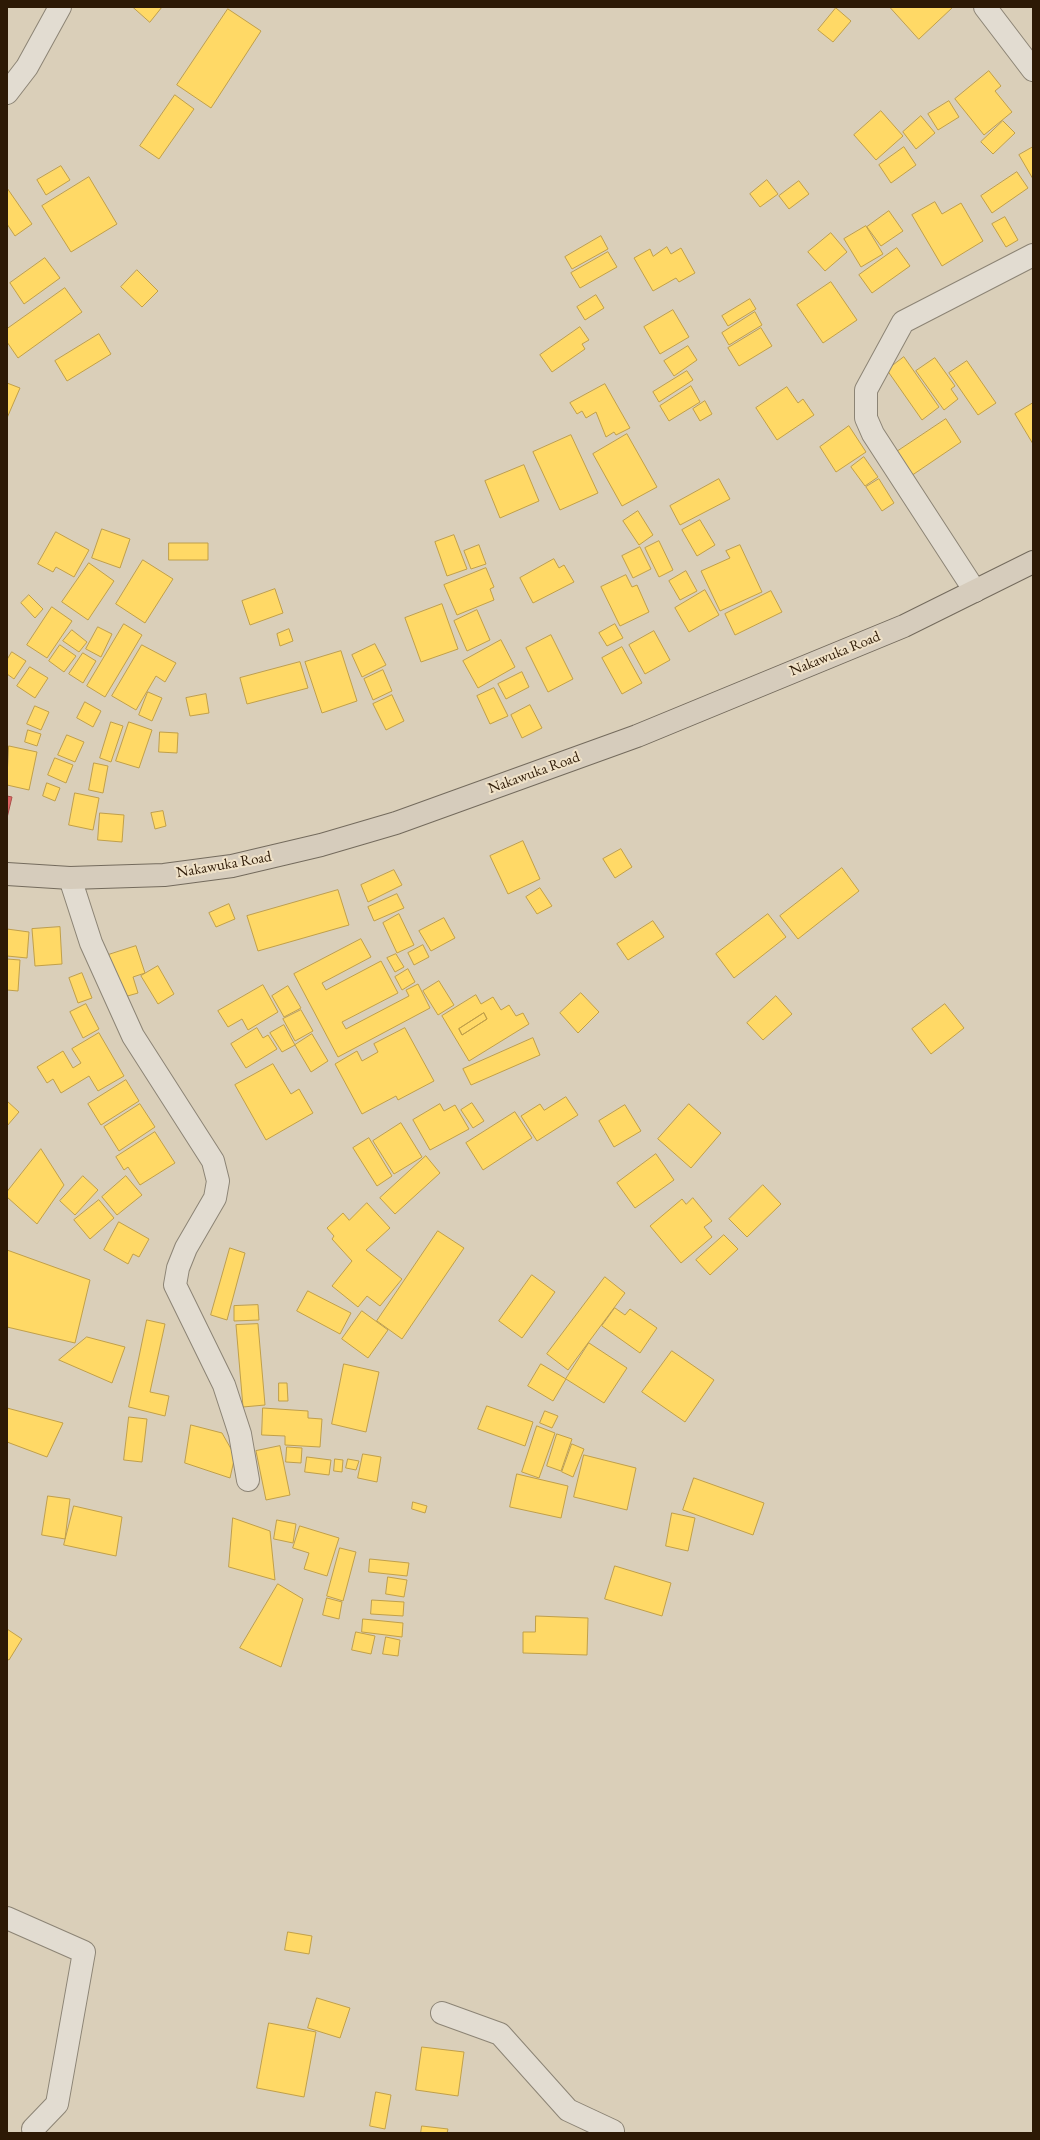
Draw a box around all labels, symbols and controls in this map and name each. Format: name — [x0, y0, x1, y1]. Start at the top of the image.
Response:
street label: Nakawuka Road — [787, 628, 883, 680]
street label: Nakawuka Road — [486, 748, 582, 798]
street label: Nakawuka Road — [175, 848, 273, 882]

